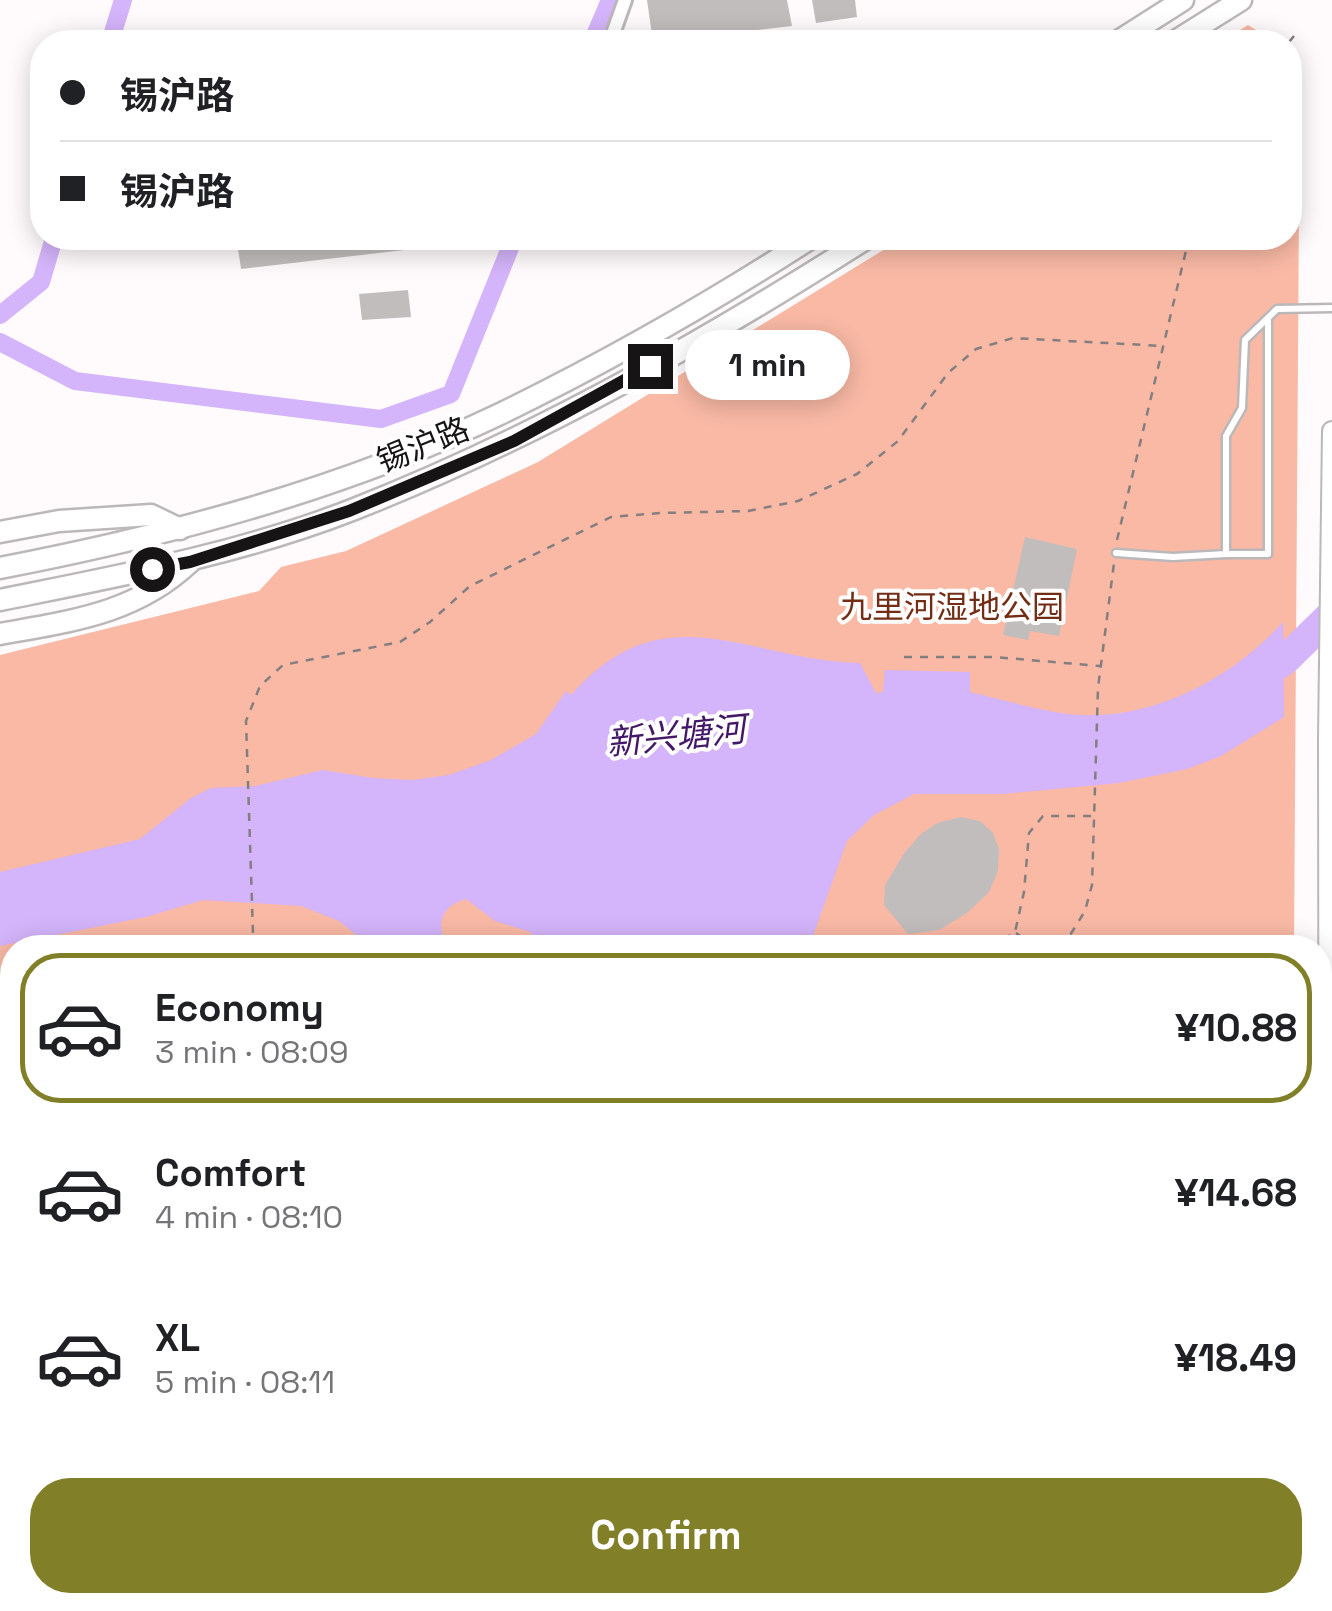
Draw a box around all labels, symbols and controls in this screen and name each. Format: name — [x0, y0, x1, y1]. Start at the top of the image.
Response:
text: 锡沪路 — [120, 72, 234, 120]
text: 锡沪路 — [120, 168, 234, 216]
callout: 1 min — [685, 331, 850, 401]
route end — [628, 344, 673, 389]
text: 1 min — [728, 345, 807, 385]
street label: 锡沪路 — [371, 408, 475, 482]
route start — [130, 547, 175, 592]
park label: 九里河湿地公园 — [840, 587, 1064, 627]
water label: 新兴塘河 — [604, 706, 754, 765]
icon: car — [35, 983, 125, 1073]
text: Economy — [155, 984, 324, 1032]
text: ¥10.88 — [1175, 1004, 1297, 1052]
text: 3 min · 08:09 — [155, 1032, 349, 1072]
icon: car — [35, 1148, 125, 1238]
text: Comfort — [155, 1149, 306, 1197]
text: ¥14.68 — [1175, 1169, 1297, 1217]
text: 4 min · 08:10 — [155, 1197, 343, 1237]
icon: car — [35, 1313, 125, 1403]
text: XL — [155, 1314, 200, 1362]
text: ¥18.49 — [1174, 1334, 1297, 1382]
text: 5 min · 08:11 — [155, 1362, 335, 1402]
button: Confirm — [30, 1478, 1302, 1593]

